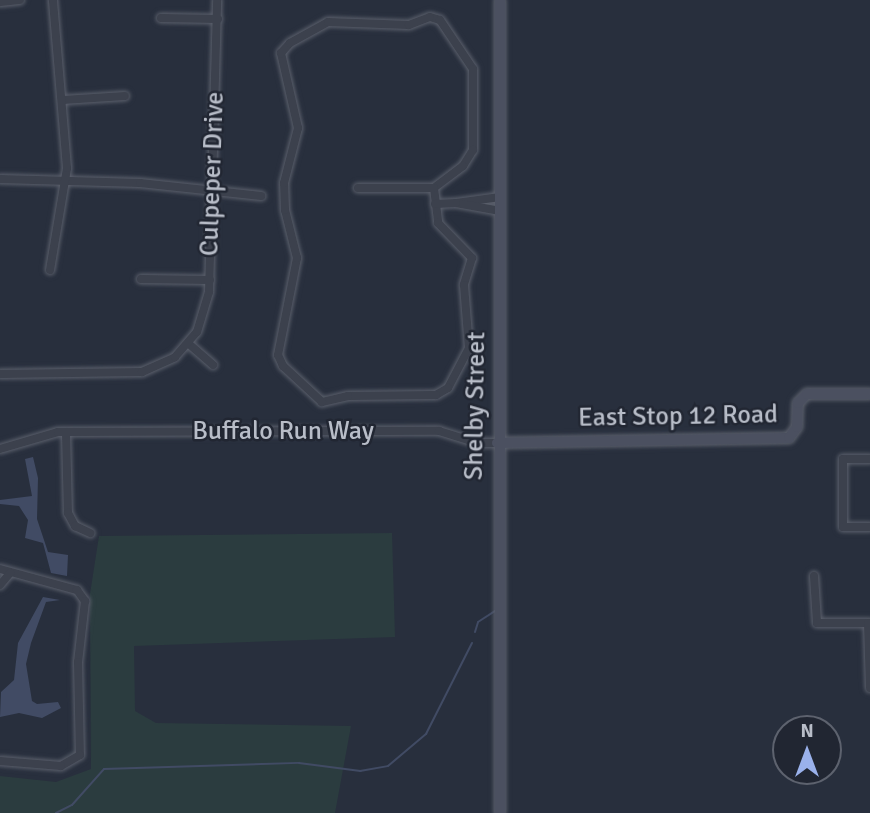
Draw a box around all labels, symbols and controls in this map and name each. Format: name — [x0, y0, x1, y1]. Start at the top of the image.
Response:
street label: Culpeper Drive — [195, 91, 231, 257]
street label: Shelby Street — [459, 331, 493, 481]
street label: East Stop 12 Road — [578, 400, 778, 434]
street label: Buffalo Run Way — [192, 416, 374, 448]
north arrow — [772, 715, 842, 785]
text: N — [800, 719, 814, 743]

